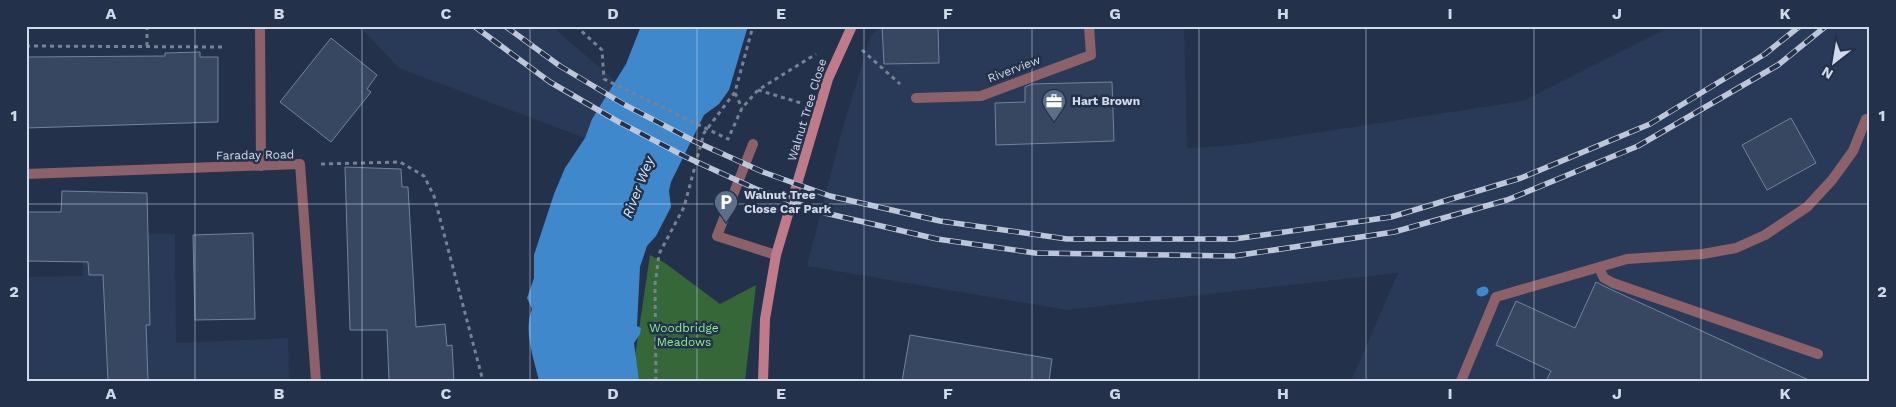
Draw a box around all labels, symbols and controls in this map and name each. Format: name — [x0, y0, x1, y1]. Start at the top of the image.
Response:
text: A — [106, 4, 117, 23]
text: B — [274, 4, 285, 23]
text: C — [441, 4, 452, 23]
text: D — [607, 4, 619, 23]
text: E — [776, 4, 786, 23]
text: F — [943, 4, 953, 23]
text: G — [1109, 4, 1121, 23]
text: H — [1277, 4, 1289, 23]
text: I — [1447, 4, 1453, 23]
text: J — [1612, 4, 1622, 23]
text: K — [1779, 4, 1791, 23]
north arrow — [1808, 38, 1858, 88]
street label: Riverview — [986, 53, 1042, 85]
street label: Walnut Tree Close — [785, 57, 829, 163]
text: N — [1819, 64, 1836, 83]
office icon: Hart Brown — [1041, 88, 1067, 122]
place label: Hart Brown — [1072, 94, 1140, 108]
text: 1 — [11, 106, 17, 125]
text: 1 — [1879, 106, 1885, 125]
street label: Faraday Road — [216, 147, 294, 163]
water label: River Wey — [619, 153, 657, 220]
place label: Walnut Tree Close Car Park — [744, 188, 832, 216]
parking icon: Walnut Tree Close Car Park — [713, 189, 739, 223]
text: 2 — [9, 282, 19, 301]
text: 2 — [1877, 282, 1887, 301]
park label: Woodbridge Meadows — [649, 321, 719, 349]
text: A — [106, 384, 117, 403]
text: B — [274, 384, 285, 403]
text: C — [441, 384, 452, 403]
text: D — [607, 384, 619, 403]
text: E — [776, 384, 786, 403]
text: F — [943, 384, 953, 403]
text: G — [1109, 384, 1121, 403]
text: H — [1277, 384, 1289, 403]
text: I — [1447, 384, 1453, 403]
text: J — [1612, 384, 1622, 403]
text: K — [1779, 384, 1791, 403]

